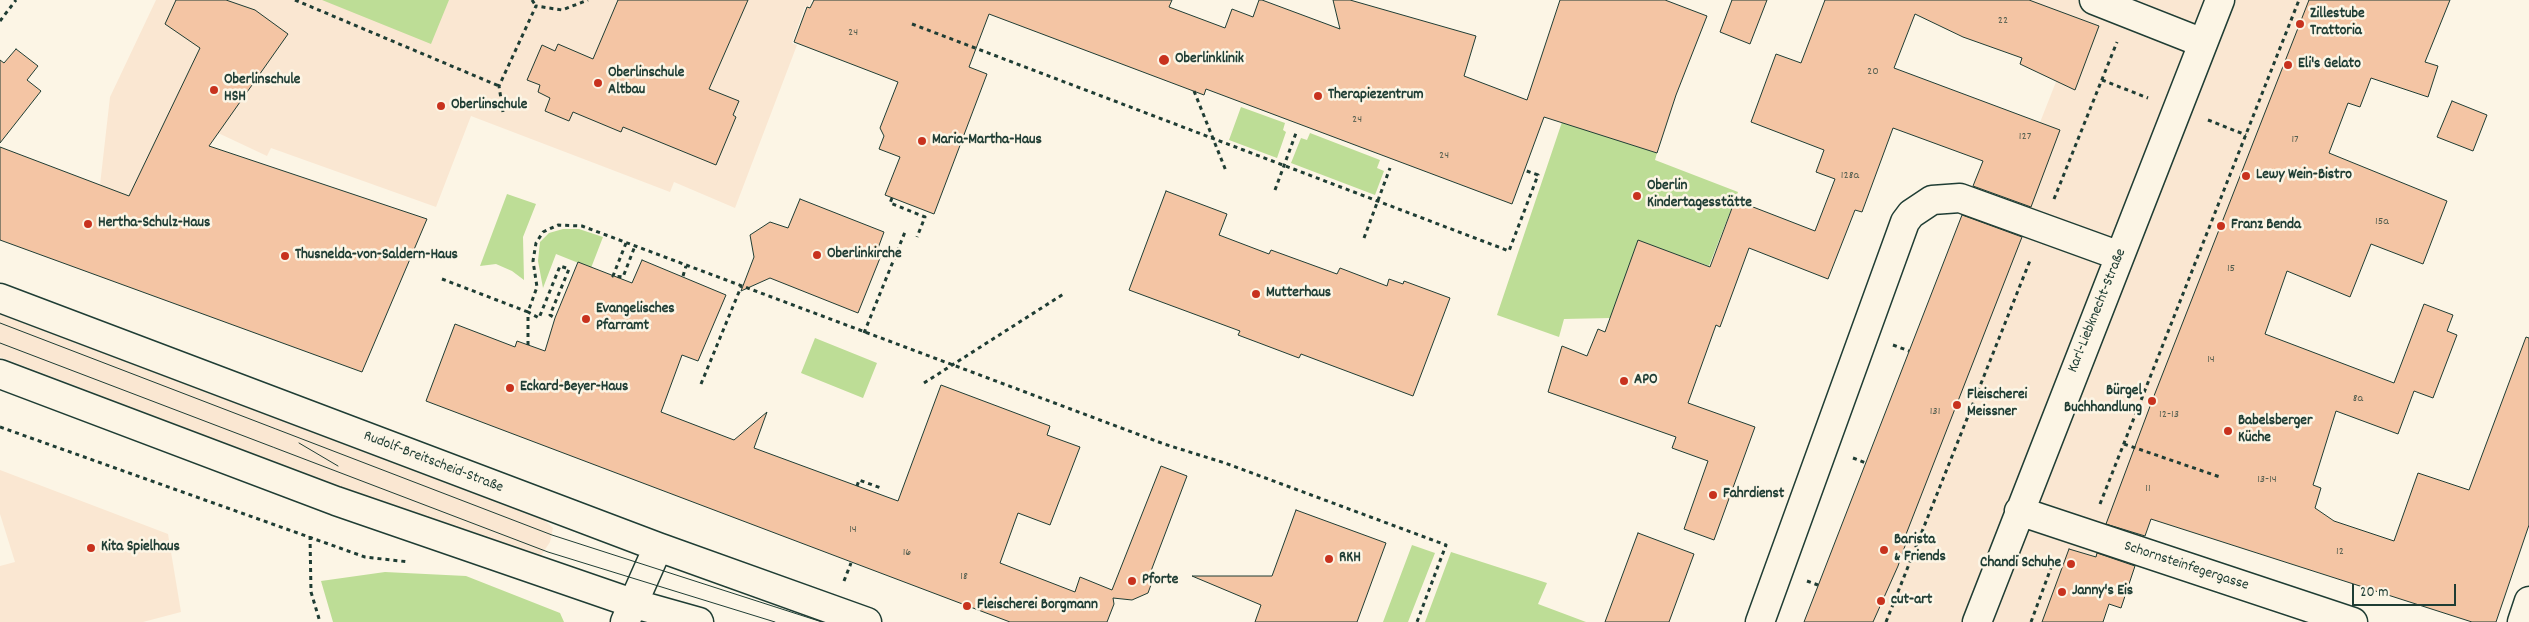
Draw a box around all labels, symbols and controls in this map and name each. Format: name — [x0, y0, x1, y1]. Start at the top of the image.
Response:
place label: Zillestube Trattoria — [2310, 6, 2365, 41]
house number: 22 — [1998, 14, 2008, 28]
marker: Zillestube Trattoria — [2294, 18, 2306, 30]
house number: 24 — [848, 26, 858, 40]
place label: Oberlinklinik — [1175, 51, 1244, 69]
marker: Oberlinklinik — [1157, 53, 1171, 67]
place label: Eli's Gelato — [2298, 56, 2361, 74]
marker: Eli's Gelato — [2282, 59, 2294, 71]
place label: Oberlinschule Altbau — [608, 65, 684, 100]
house number: 20 — [1867, 65, 1879, 79]
place label: Oberlinschule HSH — [224, 72, 300, 107]
marker: Oberlinschule Altbau — [592, 77, 604, 89]
marker: Oberlinschule HSH — [208, 84, 220, 96]
place label: Therapiezentrum — [1328, 87, 1423, 105]
marker: Therapiezentrum — [1312, 90, 1324, 102]
place label: Oberlinschule — [451, 97, 527, 115]
marker: Oberlinschule — [435, 100, 447, 112]
house number: 24 — [1352, 113, 1362, 127]
house number: 127 — [2019, 130, 2031, 144]
place label: Maria-Martha-Haus — [932, 132, 1042, 150]
house number: 17 — [2291, 133, 2299, 147]
marker: Maria-Martha-Haus — [916, 135, 928, 147]
house number: 24 — [1439, 149, 1449, 163]
place label: Lewy Wein-Bistro — [2256, 167, 2352, 185]
house number: 128a — [1841, 169, 1859, 183]
marker: Lewy Wein-Bistro — [2240, 170, 2252, 182]
place label: Oberlin Kindertagesstätte — [1647, 178, 1752, 213]
marker: Oberlin Kindertagesstätte — [1631, 190, 1643, 202]
place label: Hertha-Schulz-Haus — [98, 215, 210, 233]
house number: 15a — [2375, 215, 2389, 229]
place label: Franz Benda — [2231, 217, 2301, 235]
marker: Hertha-Schulz-Haus — [82, 218, 94, 230]
marker: Franz Benda — [2215, 220, 2227, 232]
place label: Oberlinkirche — [827, 246, 901, 264]
street label: Karl-Liebknecht-Straße — [2065, 246, 2131, 376]
place label: Thusnelda-von-Saldern-Haus — [295, 247, 458, 265]
marker: Oberlinkirche — [811, 249, 823, 261]
marker: Thusnelda-von-Saldern-Haus — [279, 250, 291, 262]
house number: 15 — [2227, 262, 2235, 276]
place label: Mutterhaus — [1266, 285, 1331, 303]
marker: Mutterhaus — [1250, 288, 1262, 300]
place label: Evangelisches Pfarramt — [596, 301, 675, 336]
marker: Evangelisches Pfarramt — [580, 313, 592, 325]
house number: 14 — [2207, 353, 2215, 367]
place label: APO — [1634, 372, 1658, 390]
marker: APO — [1618, 375, 1630, 387]
place label: Eckard-Beyer-Haus — [520, 379, 628, 397]
marker: Eckard-Beyer-Haus — [504, 382, 516, 394]
place label: Bürgel Buchhandlung — [2064, 383, 2142, 418]
place label: Fleischerei Meissner — [1967, 387, 2027, 422]
house number: 8a — [2353, 392, 2363, 406]
marker: Bürgel Buchhandlung — [2146, 395, 2158, 407]
marker: Fleischerei Meissner — [1951, 399, 1963, 411]
house number: 131 — [1930, 405, 1940, 419]
house number: 12-13 — [2159, 408, 2179, 422]
place label: Babelsberger Küche — [2238, 413, 2313, 448]
marker: Babelsberger Küche — [2222, 425, 2234, 437]
street label: Rudolf-Breitscheid-Straße — [361, 428, 505, 498]
house number: 13-14 — [2257, 473, 2277, 487]
house number: 11 — [2145, 482, 2151, 496]
place label: Fahrdienst — [1723, 486, 1784, 504]
marker: Fahrdienst — [1707, 489, 1719, 501]
house number: 14 — [849, 523, 857, 537]
place label: Barista & Friends — [1894, 532, 1946, 567]
street label: Schornsteinfegergasse — [2121, 538, 2251, 596]
place label: Kita Spielhaus — [101, 539, 180, 557]
marker: Kita Spielhaus — [85, 542, 97, 554]
marker: Barista & Friends — [1878, 544, 1890, 556]
house number: 12 — [2336, 545, 2344, 559]
house number: 16 — [903, 546, 911, 560]
place label: RKH — [1339, 550, 1361, 568]
marker: RKH — [1323, 553, 1335, 565]
place label: Chandi Schuhe — [1980, 555, 2061, 573]
marker: Chandi Schuhe — [2065, 558, 2077, 570]
house number: 18 — [960, 570, 968, 584]
place label: Pforte — [1142, 572, 1178, 590]
scale bar — [2354, 574, 2458, 606]
marker: Pforte — [1126, 575, 1138, 587]
text: 20 m — [2360, 582, 2388, 604]
place label: Janny's Eis — [2072, 583, 2133, 601]
marker: Janny's Eis — [2056, 586, 2068, 598]
place label: cut-art — [1891, 592, 1932, 610]
marker: cut-art — [1875, 595, 1887, 607]
place label: Fleischerei Borgmann — [977, 597, 1098, 615]
marker: Fleischerei Borgmann — [961, 600, 973, 612]

